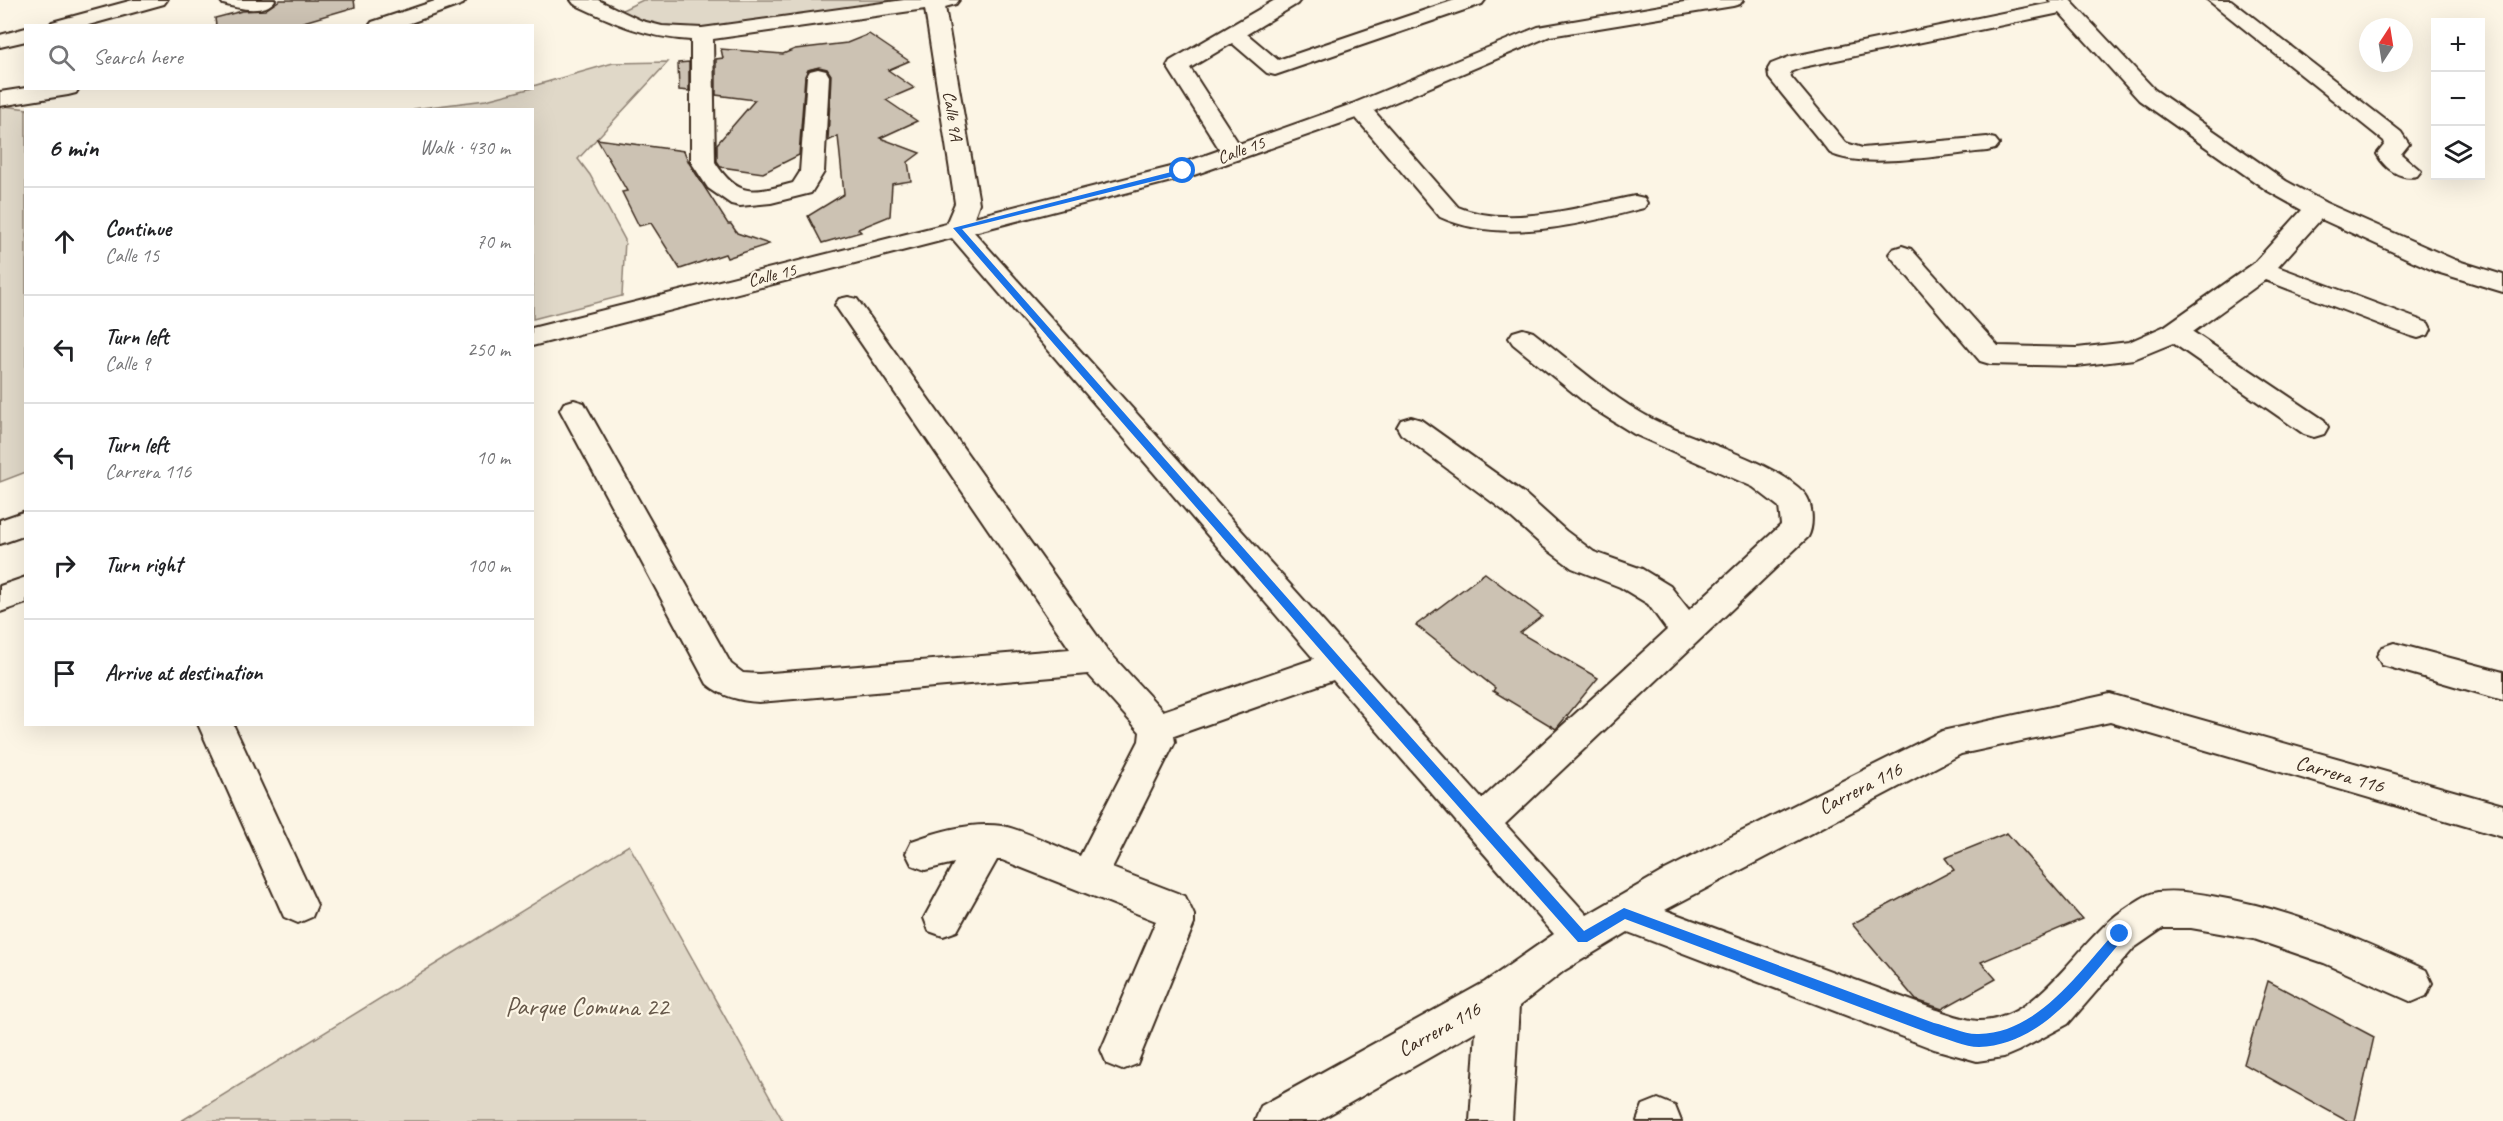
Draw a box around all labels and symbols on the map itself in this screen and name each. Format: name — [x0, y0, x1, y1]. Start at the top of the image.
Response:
north arrow — [2359, 18, 2413, 72]
street label: Calle 9A — [938, 90, 968, 143]
street label: Calle 15 — [1214, 131, 1269, 169]
route start — [1169, 157, 1195, 183]
street label: Calle 15 — [746, 258, 799, 292]
street label: Carrera 116 — [2293, 749, 2388, 799]
street label: Carrera 116 — [1814, 756, 1907, 820]
route end — [2106, 920, 2132, 946]
park label: Parque Comuna 22 — [505, 990, 671, 1023]
street label: Carrera 116 — [1393, 995, 1485, 1062]

